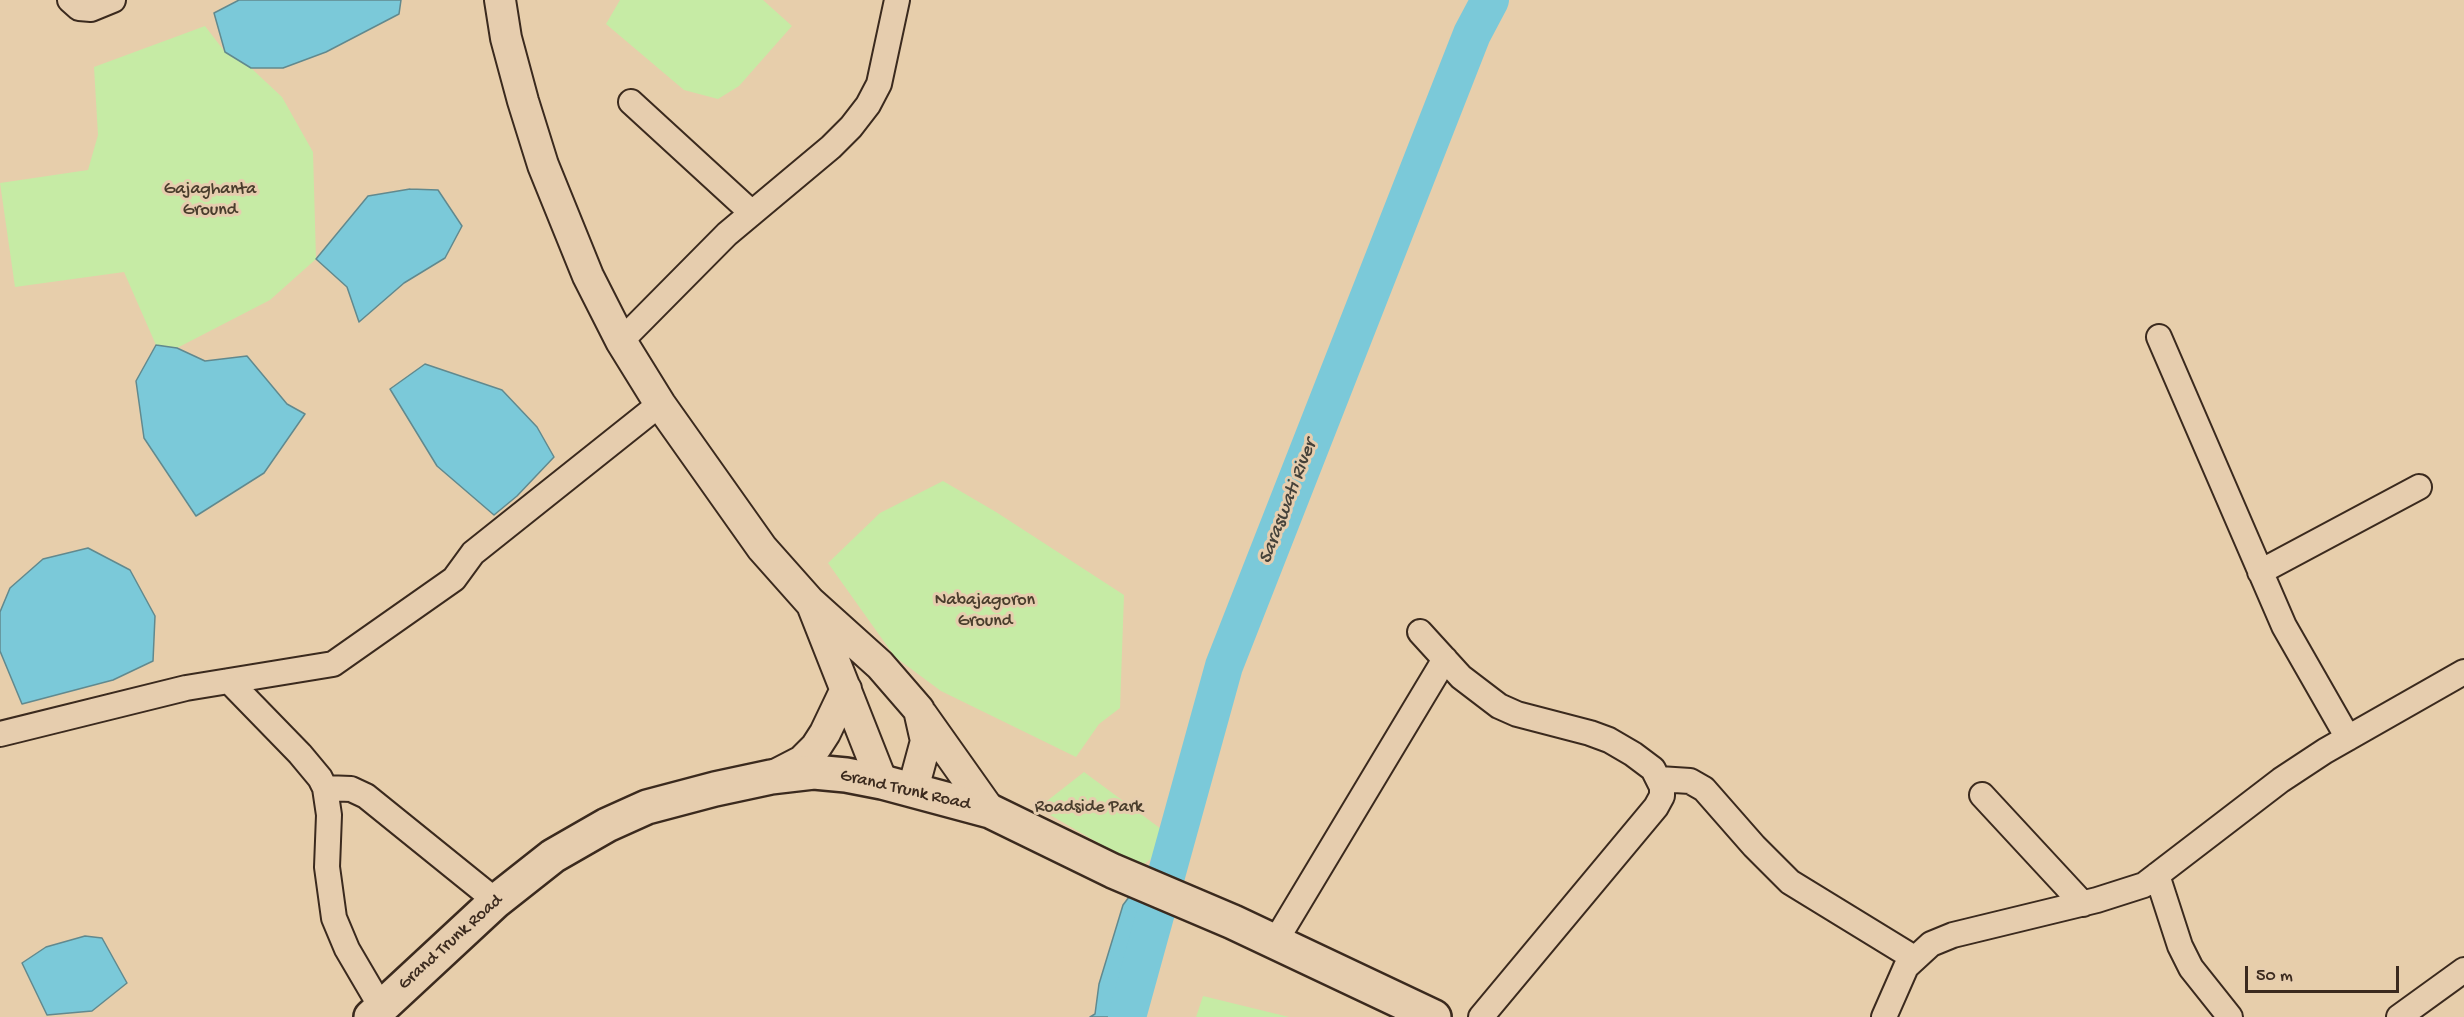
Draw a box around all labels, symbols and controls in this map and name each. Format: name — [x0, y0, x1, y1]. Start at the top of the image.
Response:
park label: Gajaghanta Ground — [164, 179, 256, 222]
water label: Saraswati River — [1254, 437, 1324, 567]
park label: Nabajagoron Ground — [935, 590, 1035, 632]
street label: Grand Trunk Road — [838, 766, 972, 816]
park label: Roadside Park — [1035, 797, 1143, 819]
street label: Grand Trunk Road — [394, 890, 508, 996]
scale bar — [2248, 954, 2402, 992]
text: 50 m — [2256, 966, 2293, 987]

